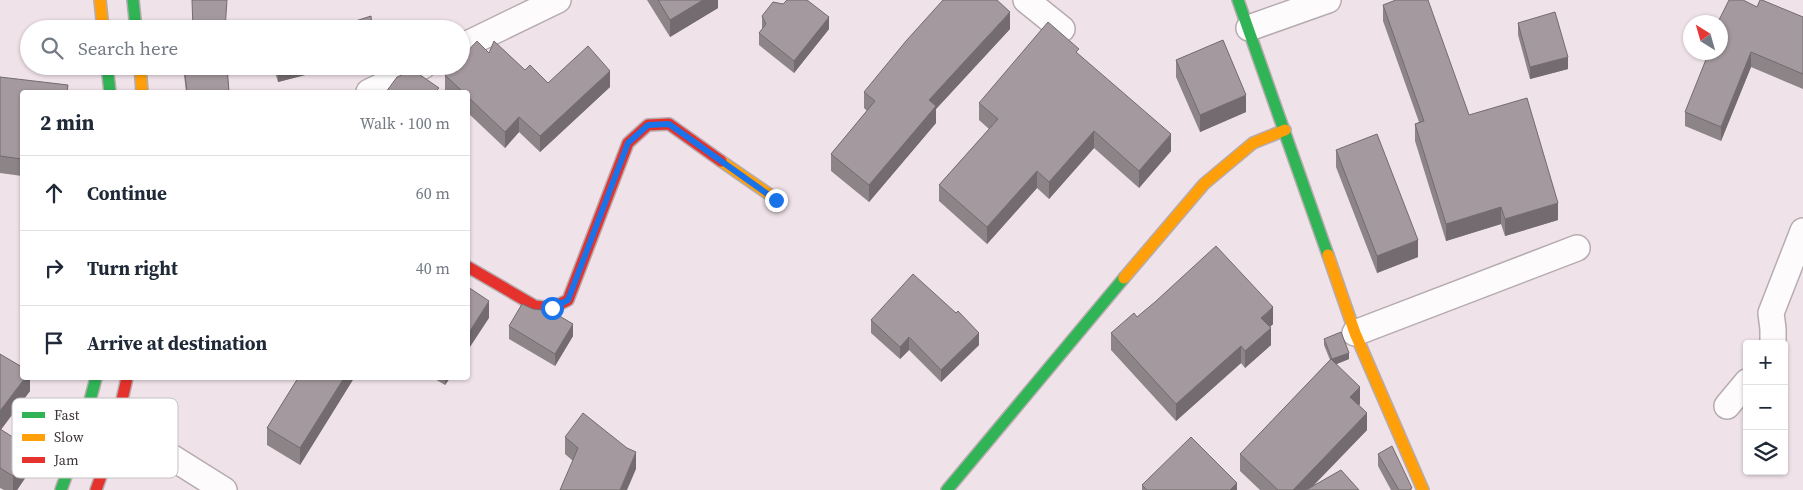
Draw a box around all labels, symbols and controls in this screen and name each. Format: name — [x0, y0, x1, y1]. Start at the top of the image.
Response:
north arrow — [1683, 15, 1728, 60]
search box — [20, 20, 470, 75]
icon: search — [38, 34, 66, 62]
text: Search here — [78, 35, 178, 61]
text: 2 min — [40, 108, 95, 137]
text: Walk · 100 m — [360, 112, 450, 134]
icon: ahead — [40, 179, 68, 207]
text: Continue — [87, 180, 167, 206]
text: 60 m — [416, 182, 450, 204]
route end — [765, 189, 788, 212]
icon: right — [40, 254, 68, 282]
text: Turn right — [87, 255, 178, 281]
text: 40 m — [416, 257, 450, 279]
route start — [541, 297, 564, 320]
icon: arrive — [40, 329, 68, 357]
text: Arrive at destination — [87, 330, 267, 356]
map controls — [1743, 340, 1788, 475]
button: + — [1743, 340, 1788, 385]
button: − — [1743, 385, 1788, 430]
legend — [12, 398, 178, 478]
text: Fast — [54, 405, 80, 425]
text: Slow — [54, 427, 84, 447]
button: layers — [1743, 430, 1788, 475]
text: Jam — [53, 450, 79, 470]

